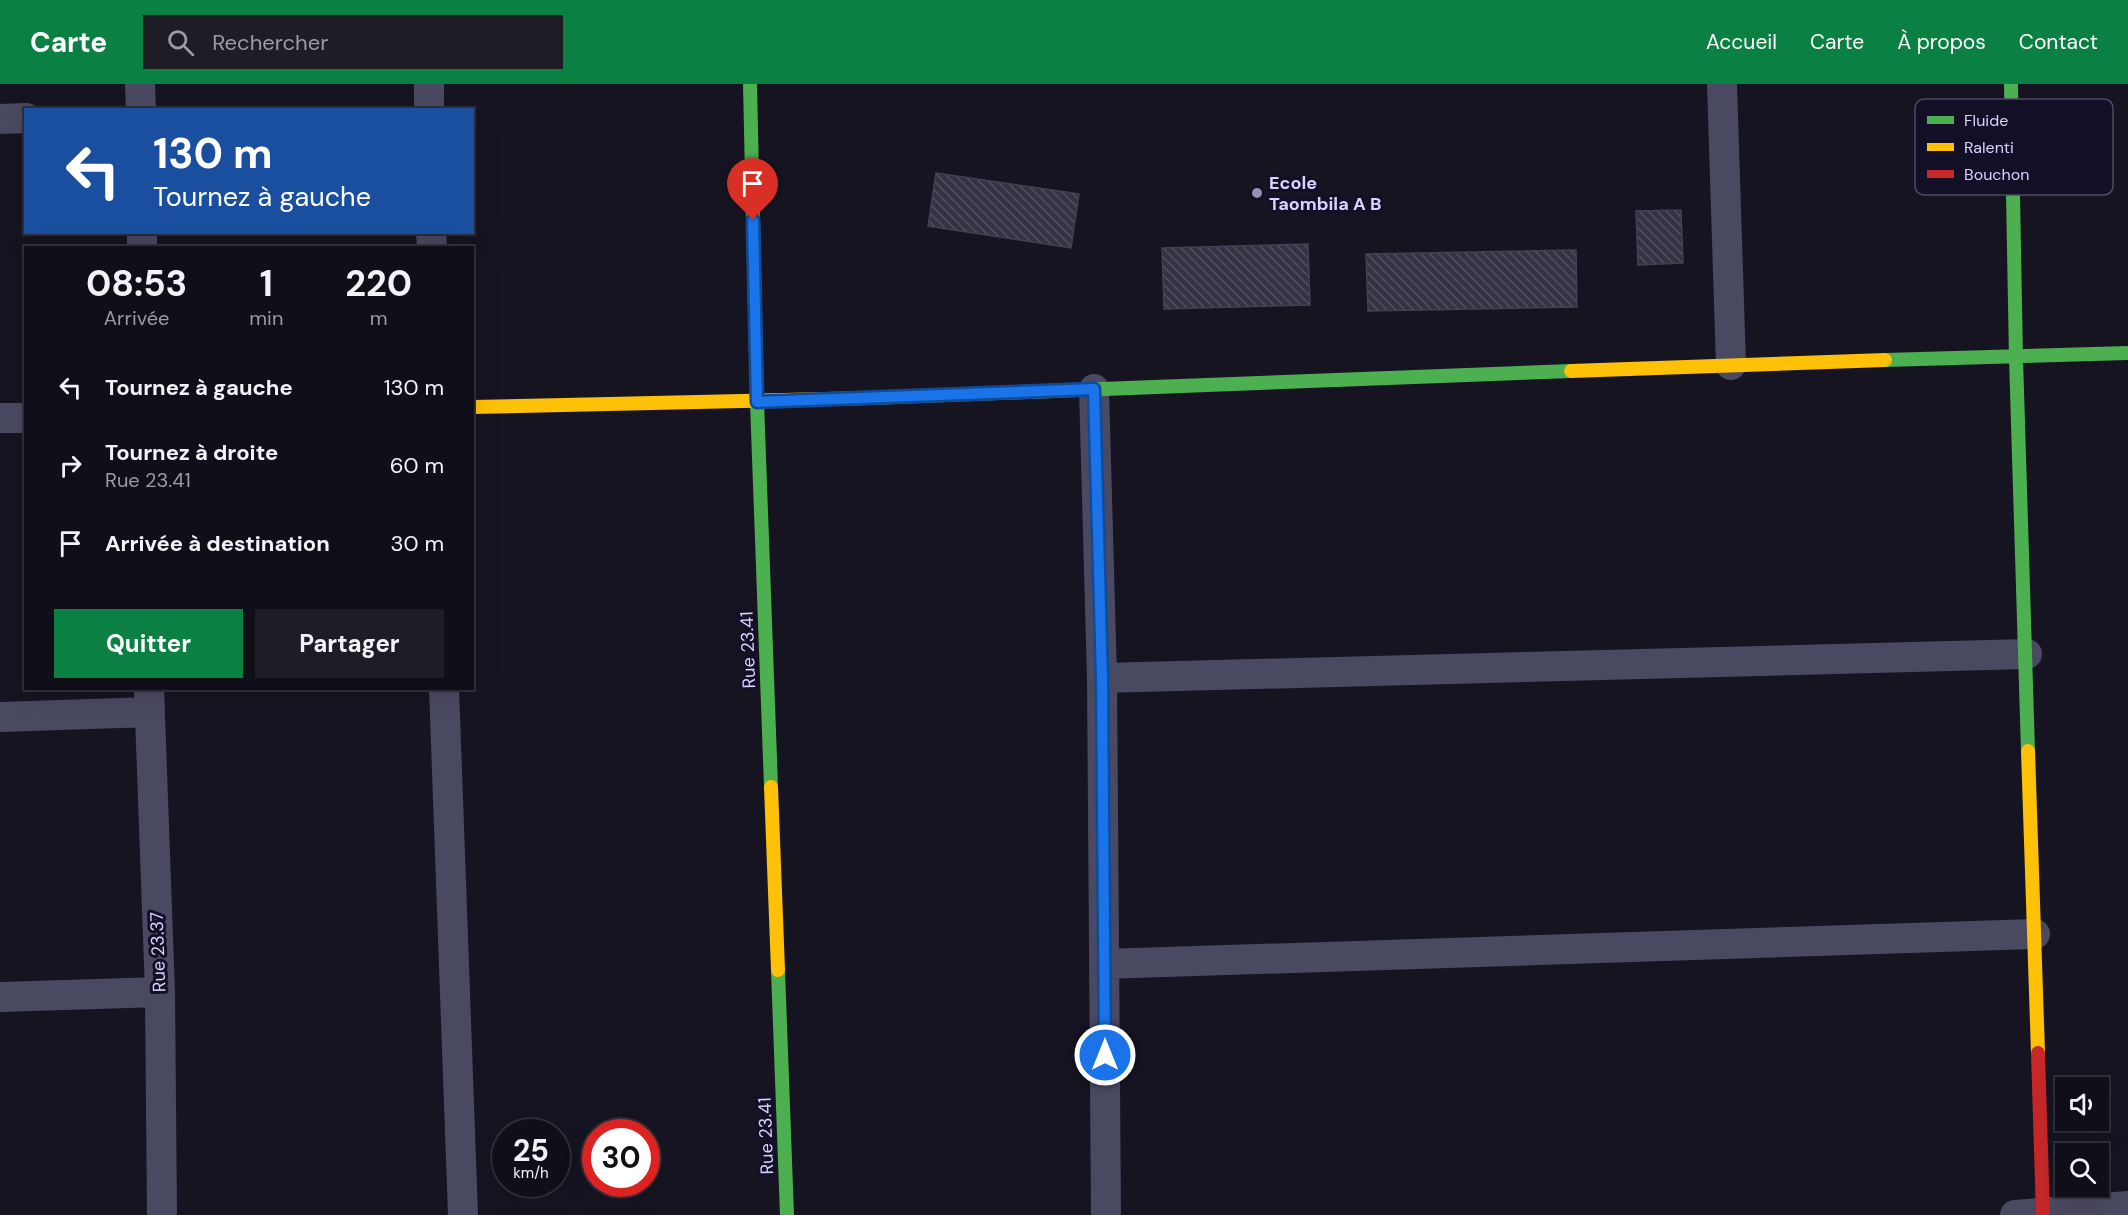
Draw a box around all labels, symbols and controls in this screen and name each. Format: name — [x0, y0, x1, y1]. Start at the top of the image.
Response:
search box — [143, 15, 563, 69]
text: Carte — [30, 24, 107, 61]
icon: search — [164, 26, 197, 59]
text: Rechercher — [212, 28, 328, 57]
text: Accueil — [1706, 28, 1777, 56]
text: Carte — [1810, 28, 1864, 56]
text: À propos — [1897, 28, 1986, 56]
text: Contact — [2019, 28, 2098, 56]
legend — [1915, 99, 2113, 195]
text: Fluide — [1964, 110, 2008, 131]
text: 130 m — [153, 126, 273, 181]
icon: left — [54, 132, 132, 210]
text: Ralenti — [1964, 137, 2014, 158]
pin — [727, 158, 778, 220]
text: Bouchon — [1964, 164, 2029, 185]
icon: arrive — [736, 167, 769, 200]
place label: Ecole Taombila A B — [1269, 171, 1381, 216]
text: Tournez à gauche — [153, 179, 371, 214]
marker: Ecole Taombila A B — [1250, 186, 1264, 200]
text: 08:53 — [86, 260, 187, 307]
text: 1 — [260, 260, 273, 307]
text: 220 — [345, 260, 412, 307]
text: Arrivée — [104, 305, 169, 331]
text: min — [249, 305, 283, 331]
text: m — [370, 305, 388, 331]
icon: left — [54, 371, 87, 404]
text: Tournez à gauche — [105, 373, 293, 402]
text: 130 m — [384, 373, 444, 402]
text: Tournez à droite — [105, 438, 278, 467]
icon: right — [54, 449, 87, 482]
text: 60 m — [390, 451, 444, 480]
text: Rue 23.41 — [105, 467, 191, 493]
icon: arrive — [54, 527, 87, 560]
text: Arrivée à destination — [105, 529, 330, 558]
text: 30 m — [390, 529, 444, 558]
button: Quitter — [54, 609, 243, 678]
button: Partager — [255, 609, 444, 678]
street label: Rue 23.41 — [735, 611, 761, 689]
street label: Rue 23.37 — [145, 911, 171, 993]
position arrow — [1073, 1023, 1137, 1087]
map controls — [2055, 1077, 2109, 1197]
button: sound — [2055, 1077, 2109, 1131]
street label: Rue 23.41 — [753, 1097, 779, 1175]
speed limit sign: 30 — [582, 1119, 660, 1197]
text: 25 — [513, 1131, 549, 1170]
button: search — [2055, 1143, 2109, 1197]
text: km/h — [513, 1163, 549, 1183]

